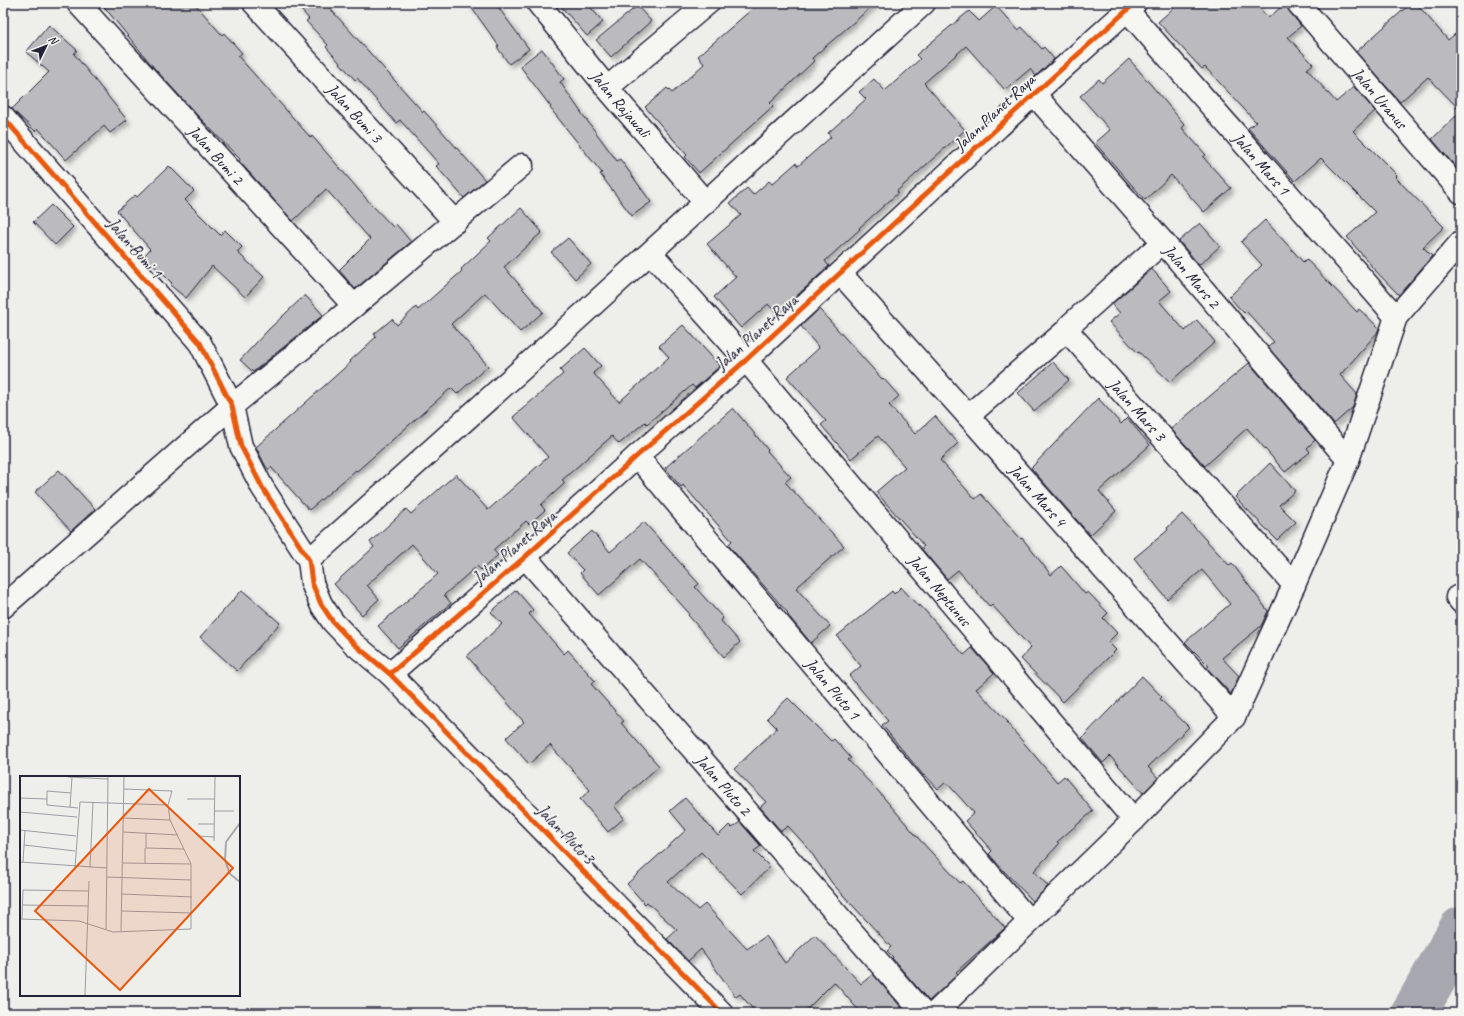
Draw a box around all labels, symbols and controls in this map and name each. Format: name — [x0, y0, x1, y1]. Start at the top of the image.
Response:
north arrow — [26, 26, 66, 66]
text: N — [46, 32, 62, 48]
street label: Jalan Uranus — [1346, 62, 1412, 134]
street label: Jalan Rajawali — [585, 65, 656, 144]
street label: Jalan Planet Raya — [949, 68, 1041, 156]
street label: Jalan Bumi 3 — [321, 78, 388, 148]
street label: Jalan Bumi 2 — [182, 120, 249, 190]
street label: Jalan Mars 1 — [1227, 127, 1295, 201]
street label: Jalan Bumi 1 — [102, 213, 167, 284]
street label: Jalan Mars 2 — [1158, 240, 1225, 314]
street label: Jalan Planet Raya — [710, 289, 803, 375]
street label: Jalan Mars 3 — [1103, 373, 1171, 446]
street label: Jalan Mars 4 — [1003, 459, 1072, 533]
street label: Jalan Planet Raya — [468, 504, 562, 590]
street label: Jalan Neptunus — [903, 549, 977, 632]
street label: Jalan Pluto 1 — [800, 653, 865, 725]
street label: Jalan Pluto 2 — [690, 749, 757, 821]
inset map — [20, 776, 240, 996]
street label: Jalan Pluto 3 — [532, 800, 600, 869]

